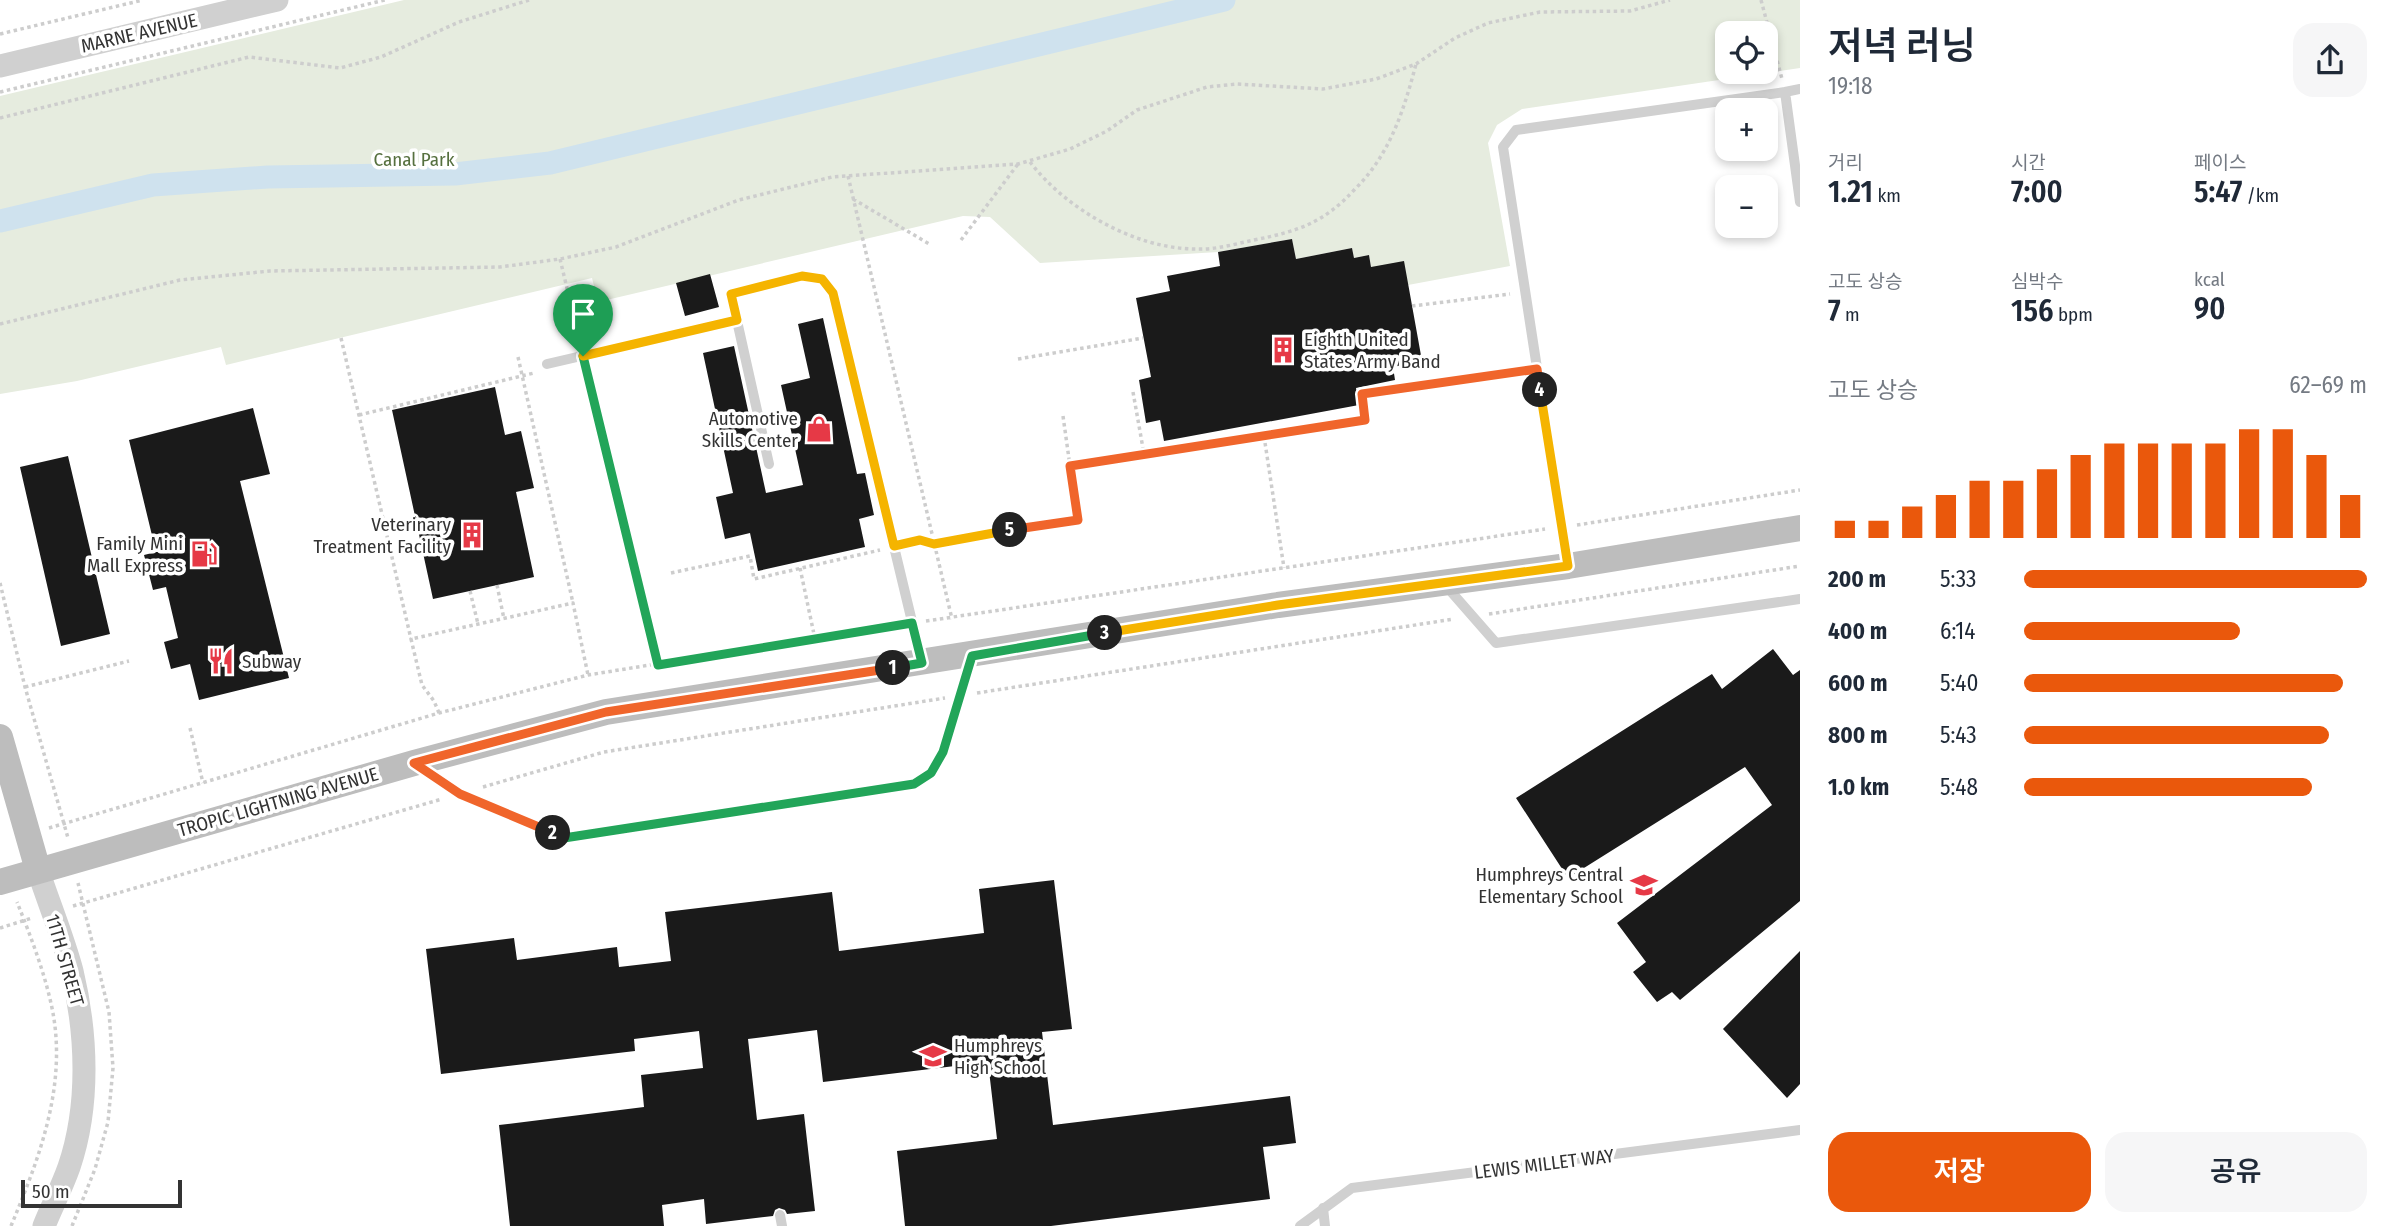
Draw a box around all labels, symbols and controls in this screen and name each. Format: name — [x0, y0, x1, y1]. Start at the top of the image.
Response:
street label: MARNE AVENUE — [79, 8, 199, 58]
map controls — [1715, 21, 1778, 238]
button: locate — [1715, 21, 1778, 84]
text: 저녁 러닝 — [1828, 23, 1976, 69]
button: share — [2293, 23, 2367, 97]
text: 19:18 — [1828, 72, 1873, 100]
button: + — [1715, 98, 1778, 161]
park label: Canal Park — [373, 148, 455, 171]
text: 거리 — [1828, 151, 1863, 174]
text: 시간 — [2011, 151, 2046, 174]
text: 페이스 — [2194, 151, 2246, 174]
text: 1.21 — [1828, 174, 1873, 210]
text: 7:00 — [2011, 174, 2063, 210]
text: 5:47 — [2194, 174, 2242, 210]
button: − — [1715, 175, 1778, 238]
text: km — [1873, 184, 1901, 207]
text: /km — [2242, 184, 2279, 207]
text: kcal — [2194, 268, 2225, 291]
text: 고도 상승 — [1828, 270, 1902, 293]
text: 심박수 — [2011, 270, 2063, 293]
pin — [553, 284, 613, 356]
text: 90 — [2194, 291, 2225, 327]
text: 7 — [1828, 293, 1841, 329]
text: 156 — [2011, 293, 2053, 329]
icon: arrive — [564, 295, 602, 333]
text: m — [1841, 303, 1860, 326]
text: bpm — [2053, 303, 2093, 326]
place label: Eighth United States Army Band — [1304, 328, 1441, 373]
building icon: Eighth United States Army Band — [1268, 335, 1298, 365]
text: 62–69 m — [2289, 371, 2367, 399]
pin: 4 — [1522, 372, 1558, 408]
text: 고도 상승 — [1828, 376, 1918, 404]
text: 4 — [1535, 378, 1544, 401]
place label: Automotive Skills Center — [702, 407, 798, 452]
shop icon: Automotive Skills Center — [804, 414, 834, 444]
pin: 5 — [992, 512, 1028, 548]
place label: Veterinary Treatment Facility — [313, 513, 452, 558]
text: 5 — [1005, 518, 1014, 541]
building icon: Veterinary Treatment Facility — [457, 520, 487, 550]
place label: Family Mini Mall Express — [87, 532, 183, 577]
fuel station icon: Family Mini Mall Express — [189, 539, 219, 569]
text: 200 m — [1828, 565, 1886, 593]
text: 5:33 — [1940, 565, 1976, 593]
pin: 3 — [1088, 616, 1122, 650]
text: 400 m — [1828, 617, 1887, 645]
text: 6:14 — [1940, 617, 1975, 645]
text: 3 — [1100, 621, 1109, 644]
restaurant icon: Subway — [206, 646, 236, 676]
place label: Subway — [242, 650, 302, 673]
pin: 1 — [876, 650, 910, 686]
text: 1 — [888, 656, 897, 679]
text: 600 m — [1828, 669, 1887, 697]
text: 5:40 — [1940, 669, 1978, 697]
text: 800 m — [1828, 721, 1888, 749]
text: 5:43 — [1940, 721, 1977, 749]
street label: TROPIC LIGHTNING AVENUE — [175, 762, 381, 842]
text: 1.0 km — [1828, 773, 1889, 801]
text: 5:48 — [1940, 773, 1978, 801]
pin: 2 — [536, 816, 570, 850]
text: 2 — [548, 821, 557, 844]
place label: Humphreys Central Elementary School — [1475, 863, 1623, 908]
school or university icon: Humphreys Central Elementary School — [1629, 870, 1659, 900]
street label: 11TH STREET — [41, 912, 89, 1009]
place label: Humphreys High School — [954, 1034, 1046, 1079]
school or university icon: Humphreys High School — [918, 1041, 948, 1071]
button: 저장 — [1828, 1132, 2091, 1212]
button: 공유 — [2105, 1132, 2367, 1212]
street label: LEWIS MILLET WAY — [1473, 1144, 1616, 1184]
scale bar — [21, 1177, 182, 1209]
text: 50 m — [32, 1180, 70, 1203]

